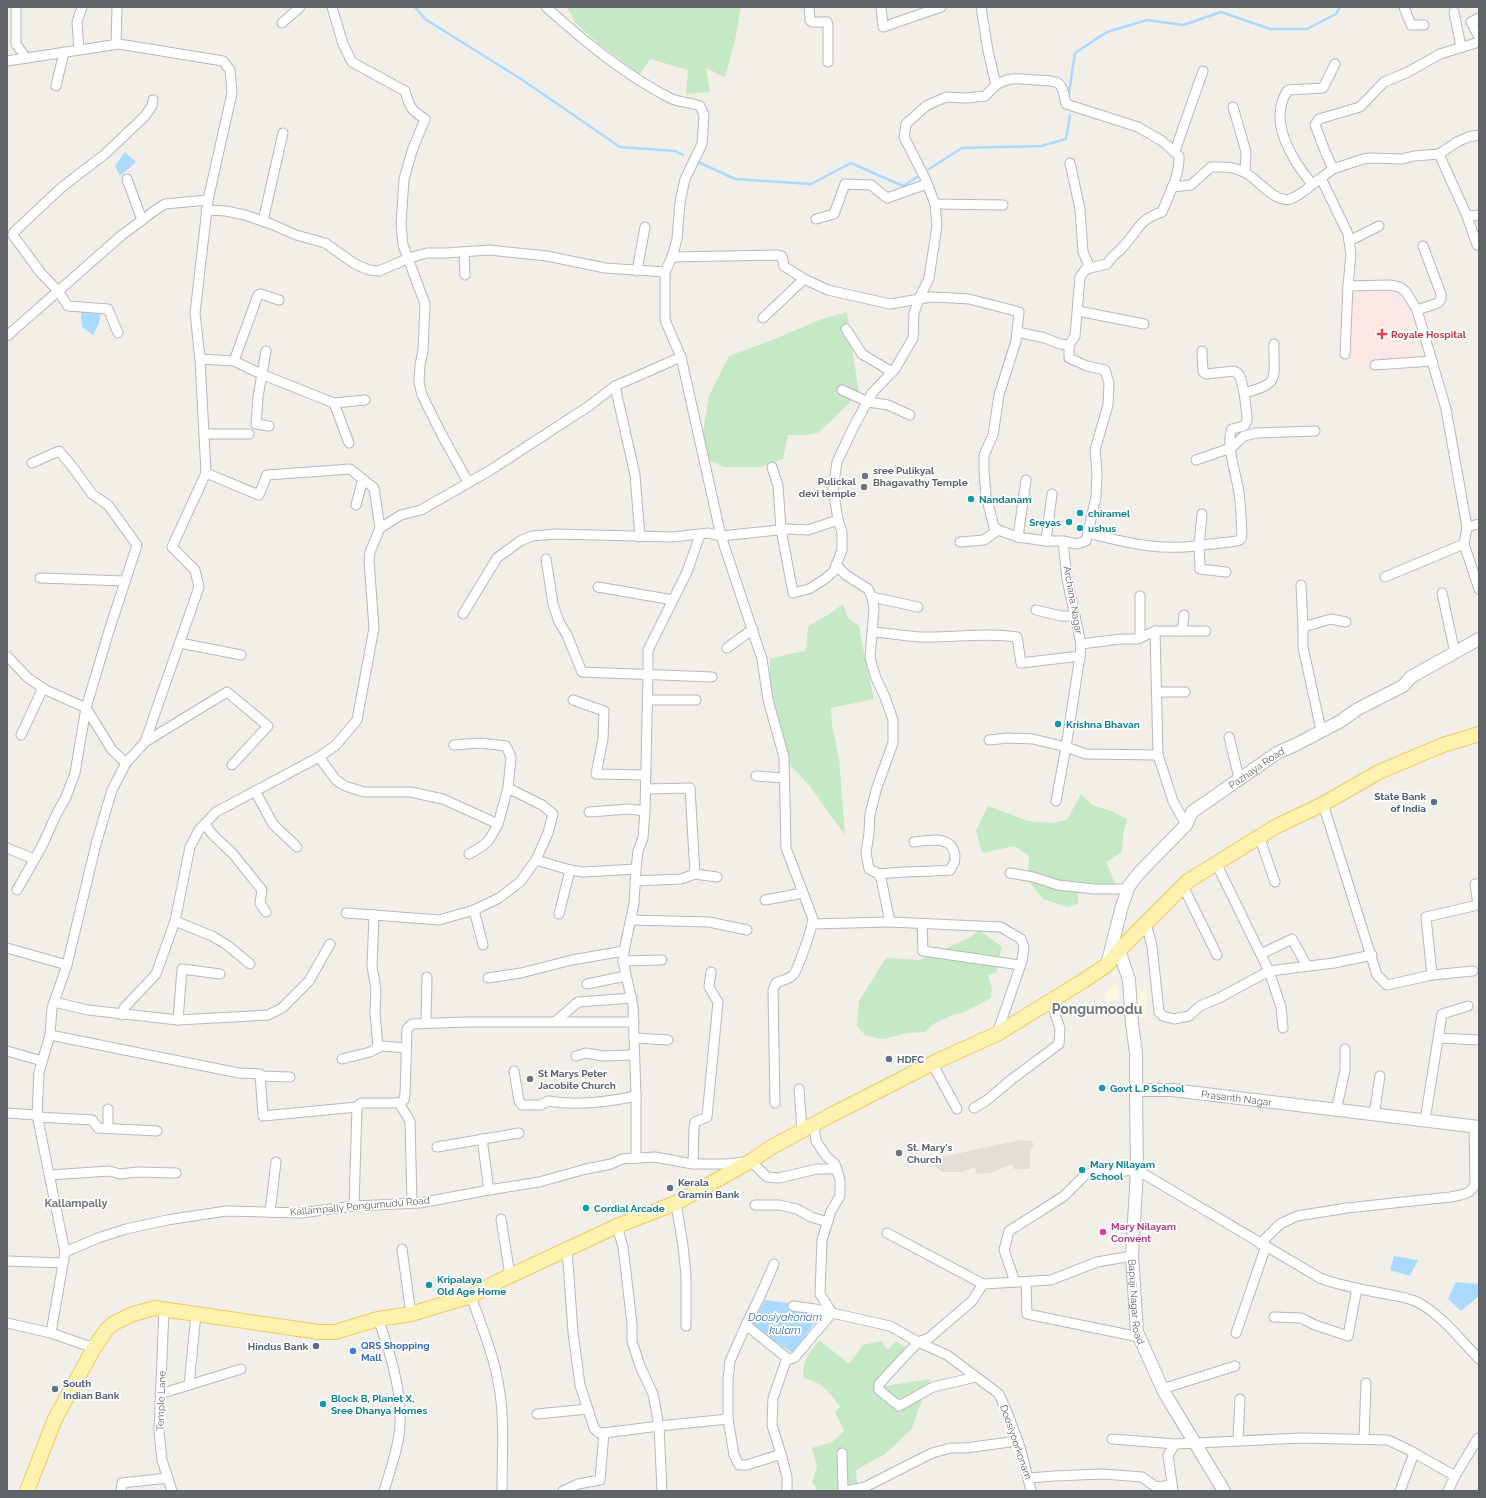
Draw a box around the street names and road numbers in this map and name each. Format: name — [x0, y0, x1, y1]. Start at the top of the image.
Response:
street label: Archana Nagar — [1062, 565, 1084, 635]
street label: Pazhaya Road — [1226, 745, 1286, 791]
street label: Prasanth Nagar — [1200, 1088, 1273, 1108]
street label: Kallampally Pongumudu Road — [290, 1194, 430, 1218]
street label: Bapuji Nagar Road — [1127, 1259, 1147, 1346]
street label: Temple Lane — [154, 1371, 168, 1431]
street label: Doosiyoorkonam — [998, 1403, 1034, 1481]

